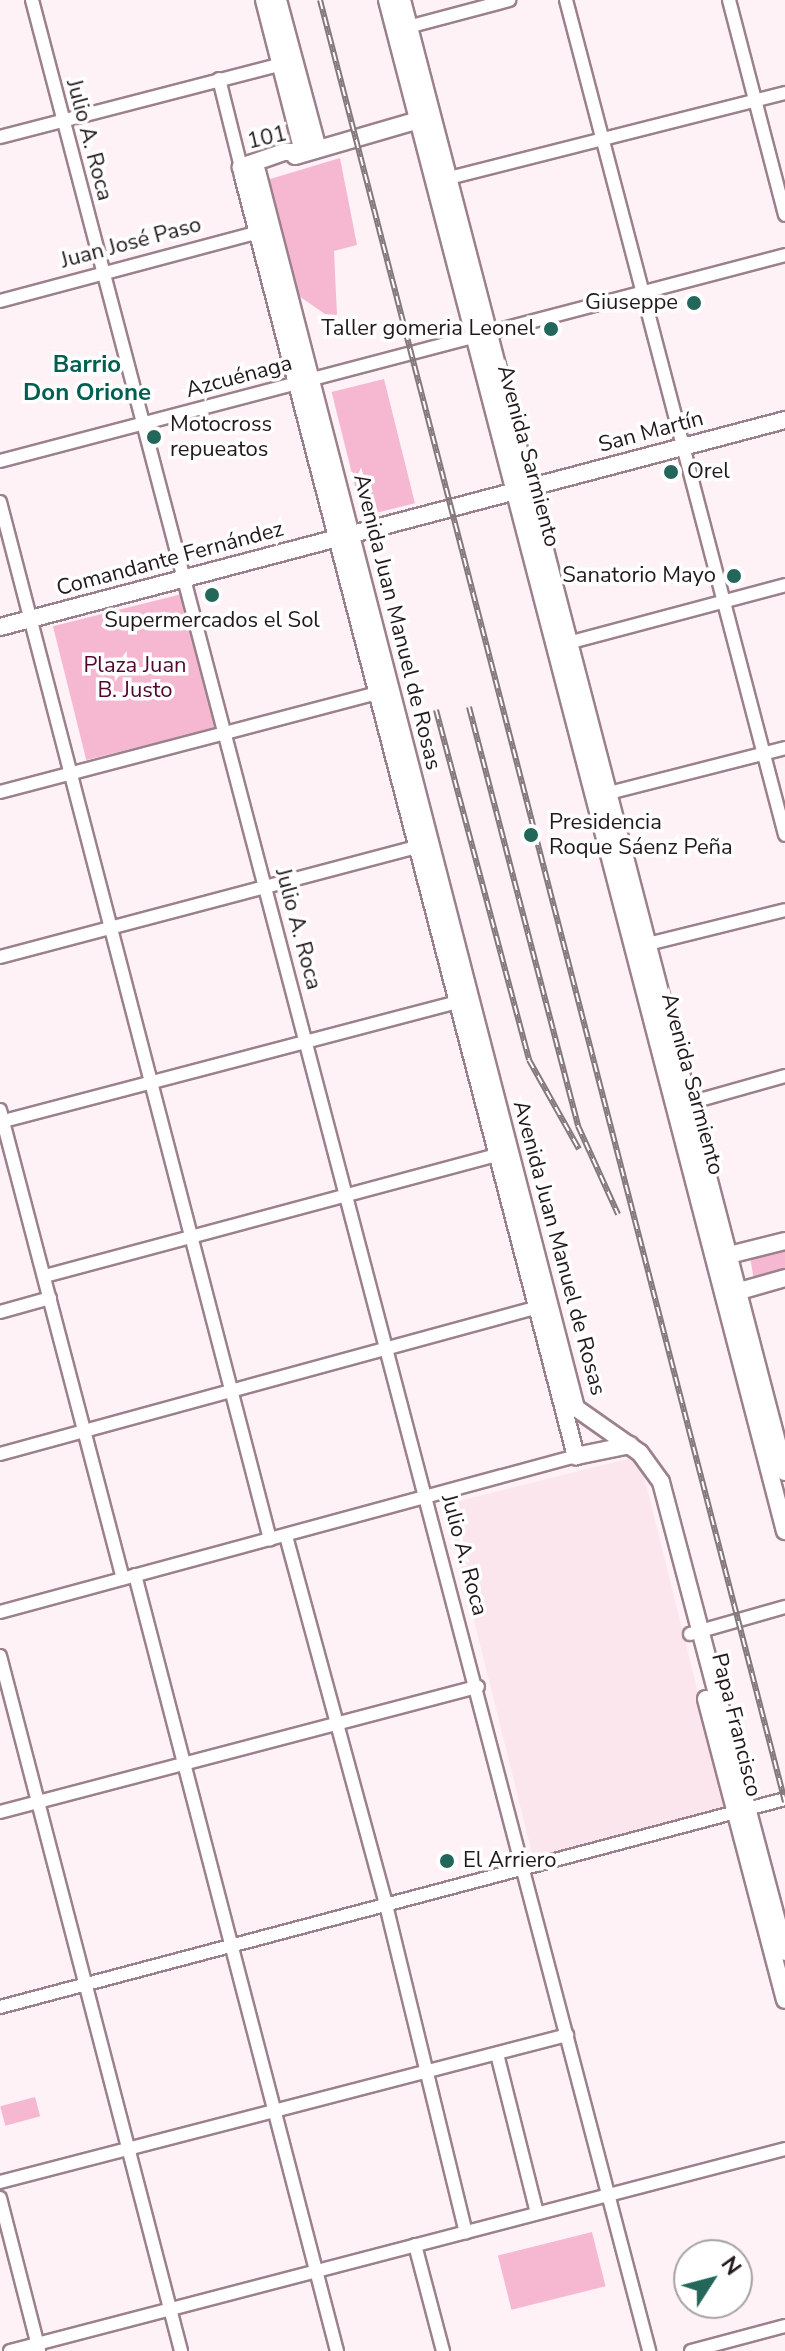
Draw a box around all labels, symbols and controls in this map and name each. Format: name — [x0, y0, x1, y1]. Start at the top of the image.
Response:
street label: Julio A. Roca — [60, 76, 118, 204]
street label: 101 — [245, 121, 289, 155]
street label: Juan José Paso — [58, 212, 204, 274]
place label: Giuseppe — [585, 290, 678, 316]
marker: Giuseppe — [685, 294, 703, 312]
place label: Taller gomeria Leonel — [321, 316, 535, 342]
marker: Taller gomeria Leonel — [542, 320, 560, 338]
street label: Azcuénaga — [183, 350, 295, 404]
district label: Barrio Don Orione — [23, 351, 151, 407]
street label: Avenida Sarmiento — [491, 362, 565, 550]
street label: San Martín — [596, 405, 706, 459]
place label: Motocross repueatos — [170, 411, 272, 462]
marker: Motocross repueatos — [145, 428, 163, 446]
place label: Orel — [687, 459, 730, 485]
marker: Orel — [662, 463, 680, 481]
street label: Avenida Juan Manuel de Rosas — [347, 471, 447, 773]
street label: Comandante Fernández — [54, 516, 286, 602]
place label: Sanatorio Mayo — [562, 563, 716, 589]
marker: Sanatorio Mayo — [723, 565, 745, 587]
marker: Supermercados el Sol — [203, 586, 221, 604]
place label: Supermercados el Sol — [104, 608, 320, 634]
park label: Plaza Juan B. Justo — [83, 652, 187, 704]
place label: Presidencia Roque Sáenz Peña — [549, 809, 733, 860]
marker: Presidencia Roque Sáenz Peña — [520, 824, 542, 846]
street label: Julio A. Roca — [269, 865, 327, 993]
street label: Avenida Sarmiento — [655, 990, 729, 1178]
street label: Avenida Juan Manuel de Rosas — [507, 1098, 611, 1398]
street label: Julio A. Roca — [435, 1491, 493, 1619]
street label: Papa Francisco — [705, 1650, 767, 1800]
place label: El Arriero — [463, 1848, 557, 1874]
marker: El Arriero — [438, 1852, 456, 1870]
north arrow — [673, 2239, 753, 2319]
text: N — [714, 2251, 748, 2282]

